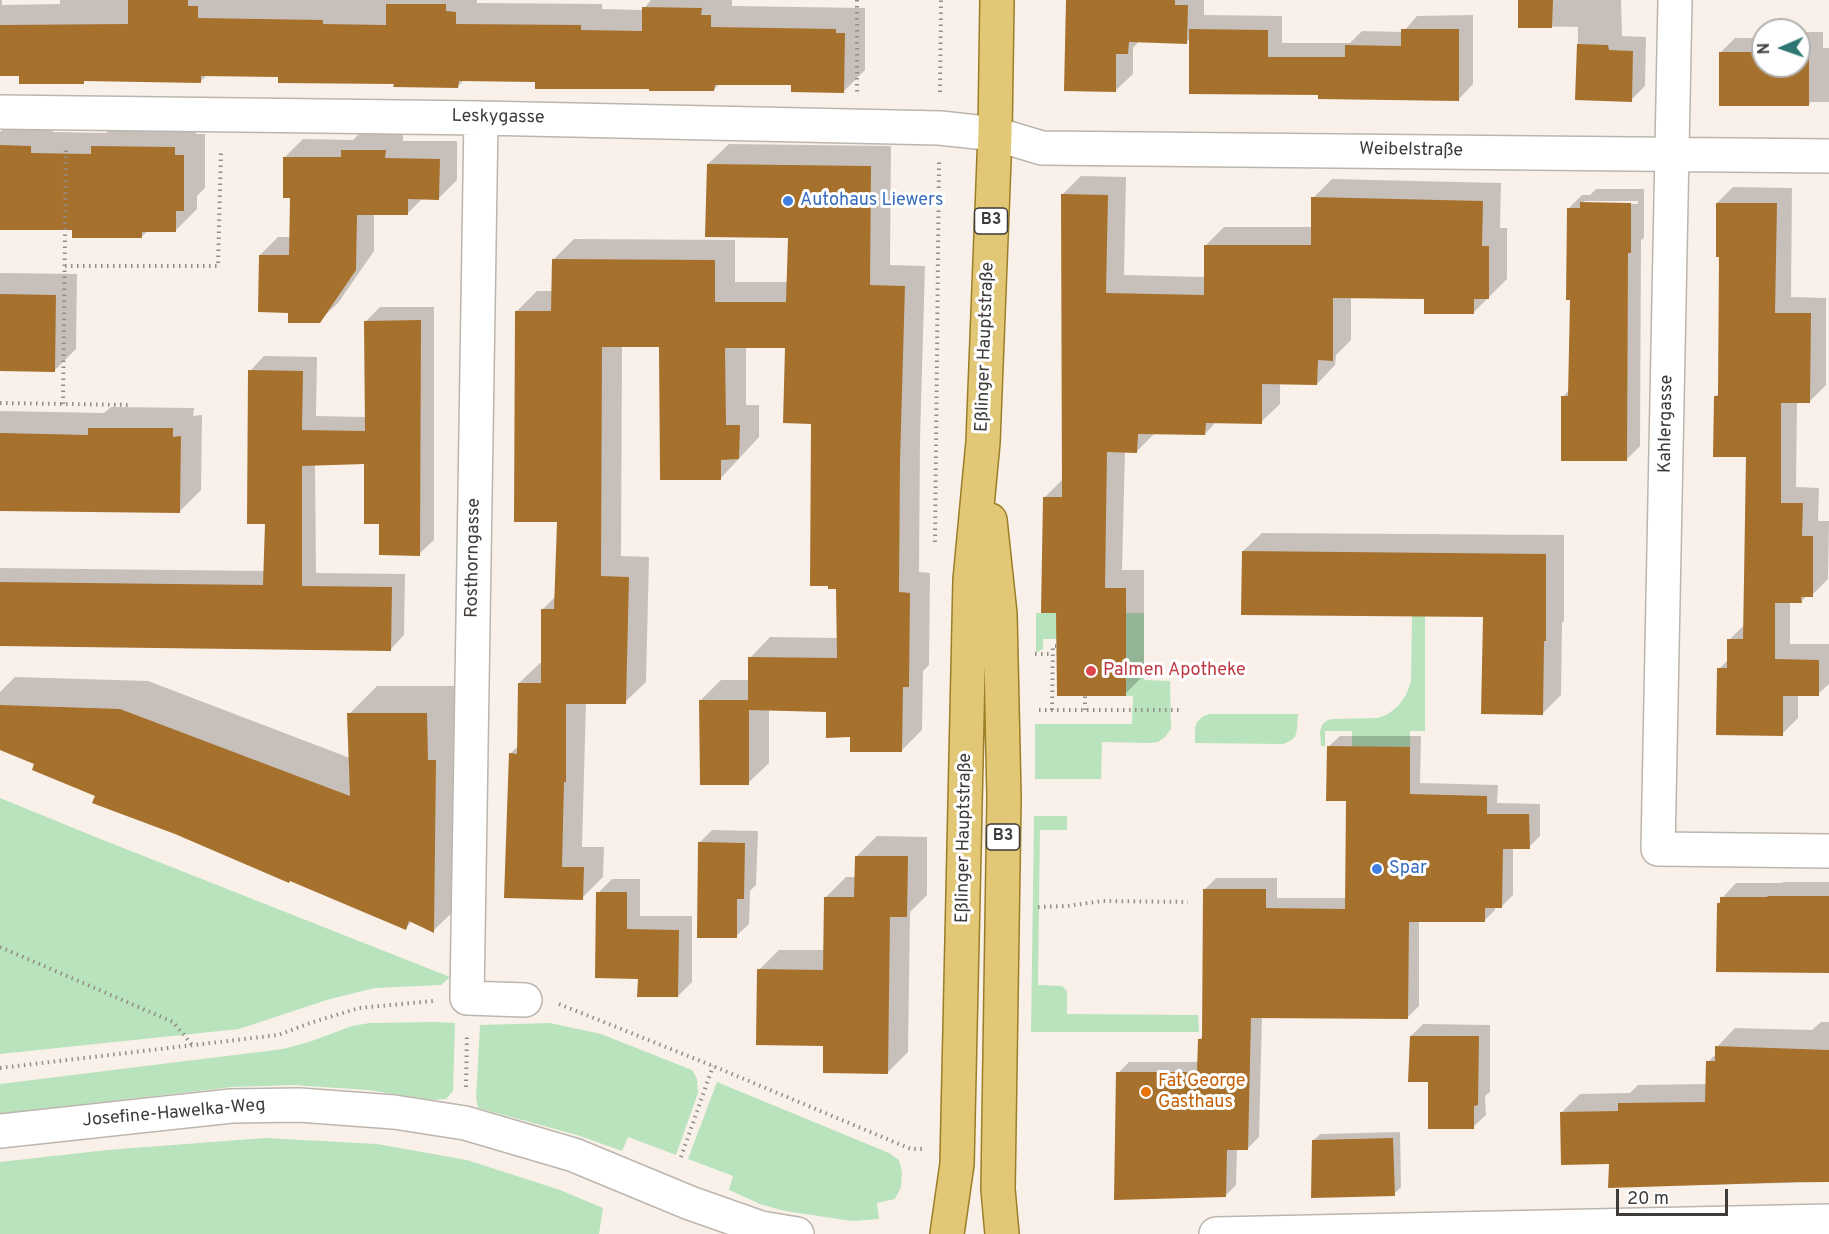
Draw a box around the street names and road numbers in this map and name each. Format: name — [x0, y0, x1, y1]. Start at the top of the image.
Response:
street label: Leskygasse — [451, 106, 545, 130]
street label: Weibelstraße — [1359, 139, 1463, 163]
road number: B3 — [974, 208, 1008, 234]
street label: Eßlinger Hauptstraße — [972, 262, 1000, 432]
street label: Kahlergasse — [1655, 375, 1679, 473]
street label: Rosthorngasse — [462, 498, 486, 618]
street label: Eßlinger Hauptstraße — [953, 753, 977, 923]
road number: B3 — [986, 824, 1020, 850]
street label: Josefine-Hawelka-Weg — [81, 1095, 267, 1133]

